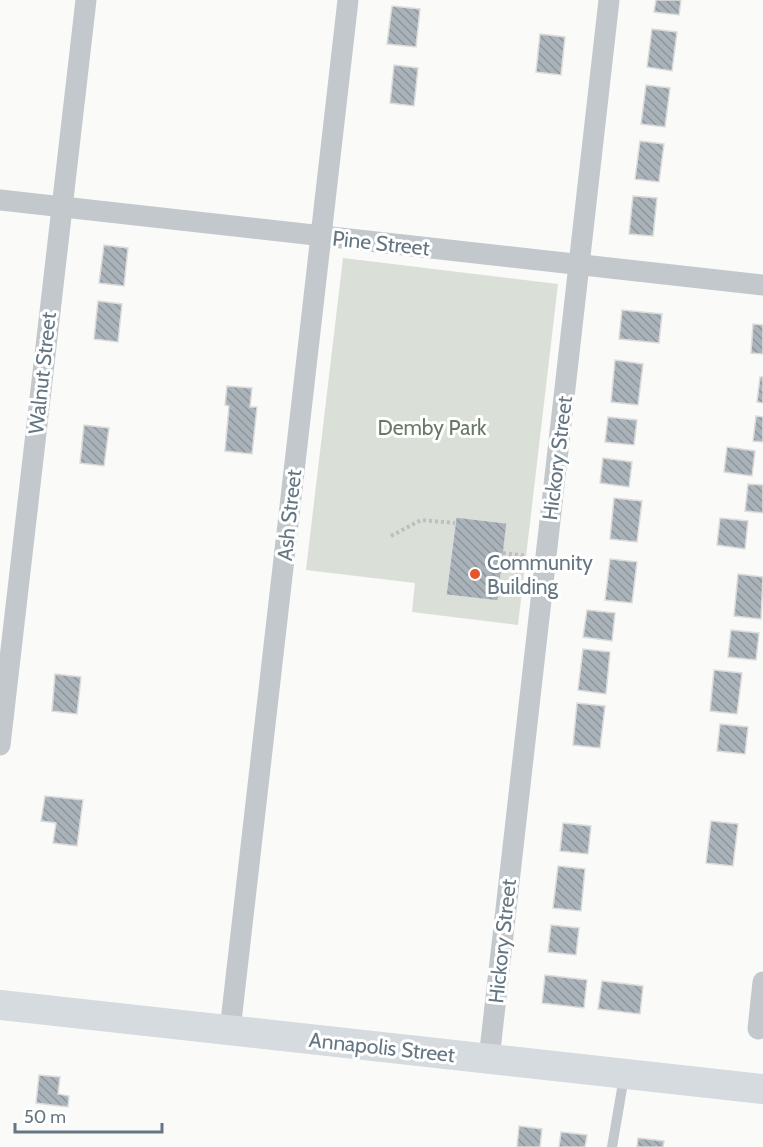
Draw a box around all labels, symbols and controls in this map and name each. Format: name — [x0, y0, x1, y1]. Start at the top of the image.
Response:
street label: Pine Street — [331, 225, 431, 261]
street label: Walnut Street — [23, 311, 61, 435]
street label: Hickory Street — [537, 394, 577, 522]
park label: Demby Park — [378, 415, 487, 440]
street label: Ash Street — [272, 468, 306, 562]
place label: Community Building — [487, 550, 593, 599]
marker: Community Building — [468, 567, 482, 581]
street label: Hickory Street — [483, 878, 521, 1004]
street label: Annapolis Street — [308, 1027, 456, 1067]
scale bar — [15, 1096, 162, 1134]
text: 50 m — [24, 1106, 66, 1128]

